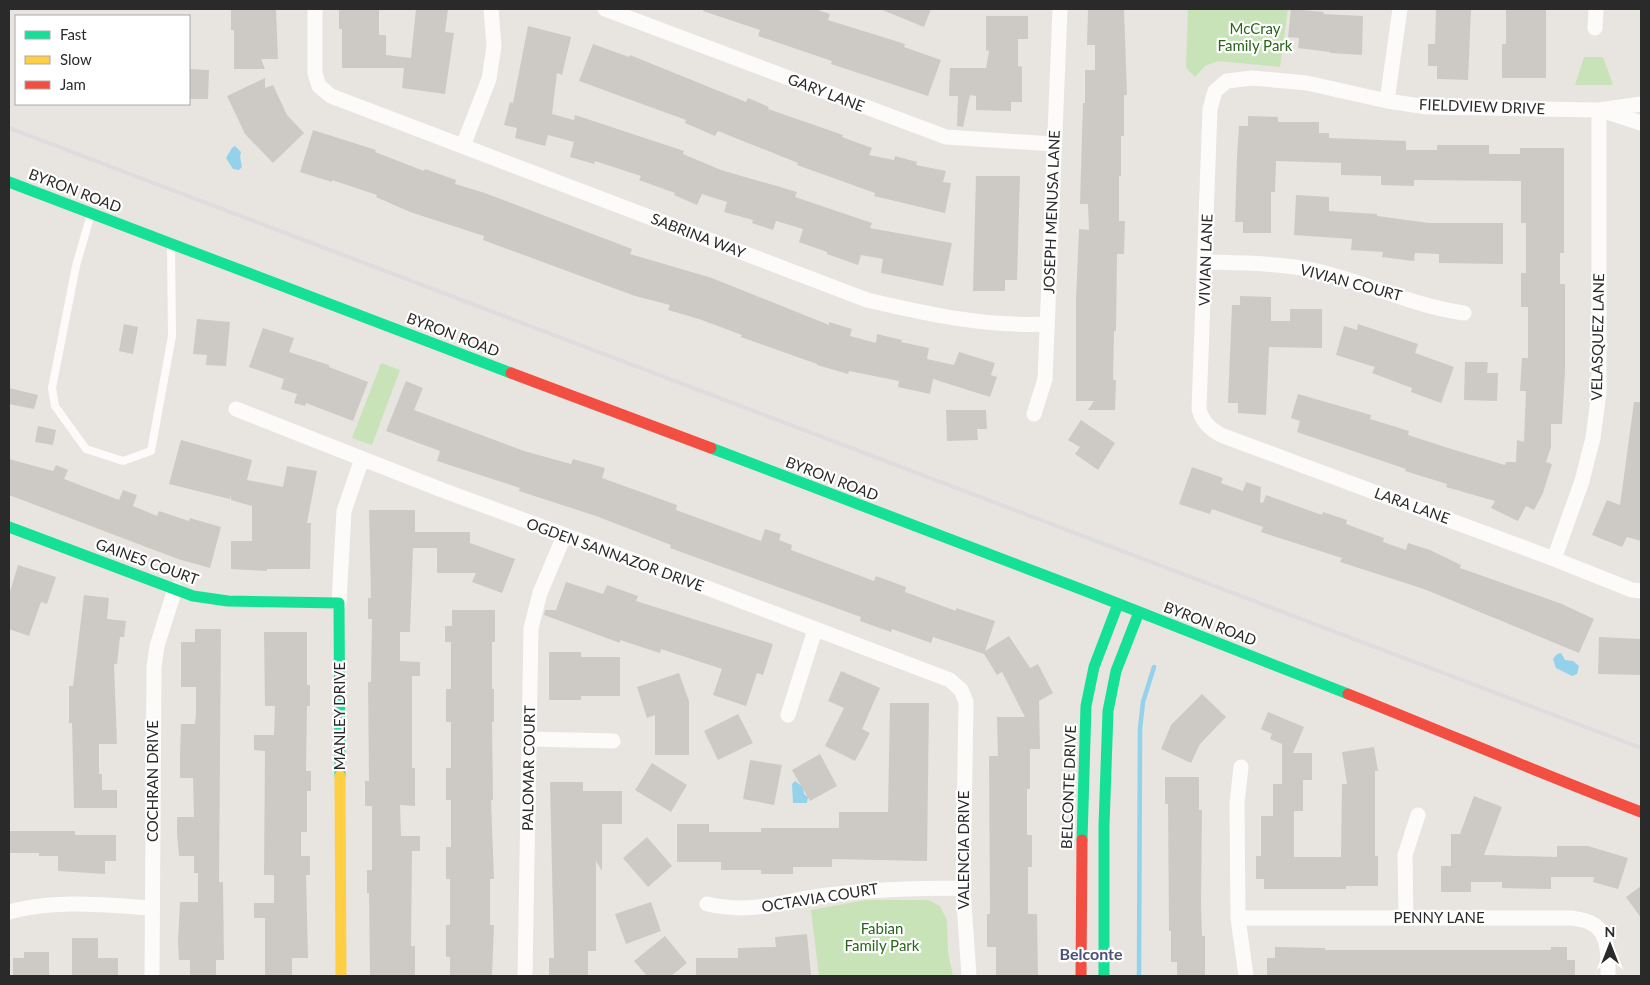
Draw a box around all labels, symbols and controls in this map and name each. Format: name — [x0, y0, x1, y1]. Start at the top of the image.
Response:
legend — [15, 15, 190, 105]
park label: McCray Family Park — [1218, 19, 1293, 54]
text: Fast — [60, 25, 87, 43]
text: Slow — [60, 50, 92, 68]
street label: GARY LANE — [786, 69, 867, 115]
text: Jam — [60, 75, 86, 93]
street label: FIELDVIEW DRIVE — [1419, 95, 1545, 117]
street label: JOSEPH MENUSA LANE — [1039, 130, 1063, 294]
street label: BYRON ROAD — [26, 164, 124, 216]
street label: SABRINA WAY — [649, 209, 749, 262]
street label: VIVIAN LANE — [1194, 214, 1216, 306]
street label: VIVIAN COURT — [1298, 260, 1404, 304]
street label: VELASQUEZ LANE — [1587, 273, 1607, 401]
street label: BYRON ROAD — [404, 308, 502, 360]
street label: BYRON ROAD — [783, 452, 881, 504]
street label: LARA LANE — [1372, 483, 1452, 527]
street label: OGDEN SANNAZOR DRIVE — [524, 514, 706, 595]
street label: GAINES COURT — [93, 534, 201, 588]
street label: BYRON ROAD — [1161, 597, 1259, 649]
street label: MANLEY DRIVE — [330, 662, 348, 770]
street label: PALOMAR COURT — [518, 705, 538, 831]
street label: COCHRAN DRIVE — [143, 720, 161, 842]
street label: BELCONTE DRIVE — [1057, 725, 1079, 849]
street label: VALENCIA DRIVE — [954, 791, 972, 909]
street label: OCTAVIA COURT — [760, 879, 880, 915]
street label: PENNY LANE — [1393, 908, 1485, 926]
park label: Fabian Family Park — [845, 919, 920, 954]
north arrow — [1585, 920, 1635, 970]
text: N — [1605, 923, 1615, 940]
district label: Belconte — [1059, 944, 1123, 963]

